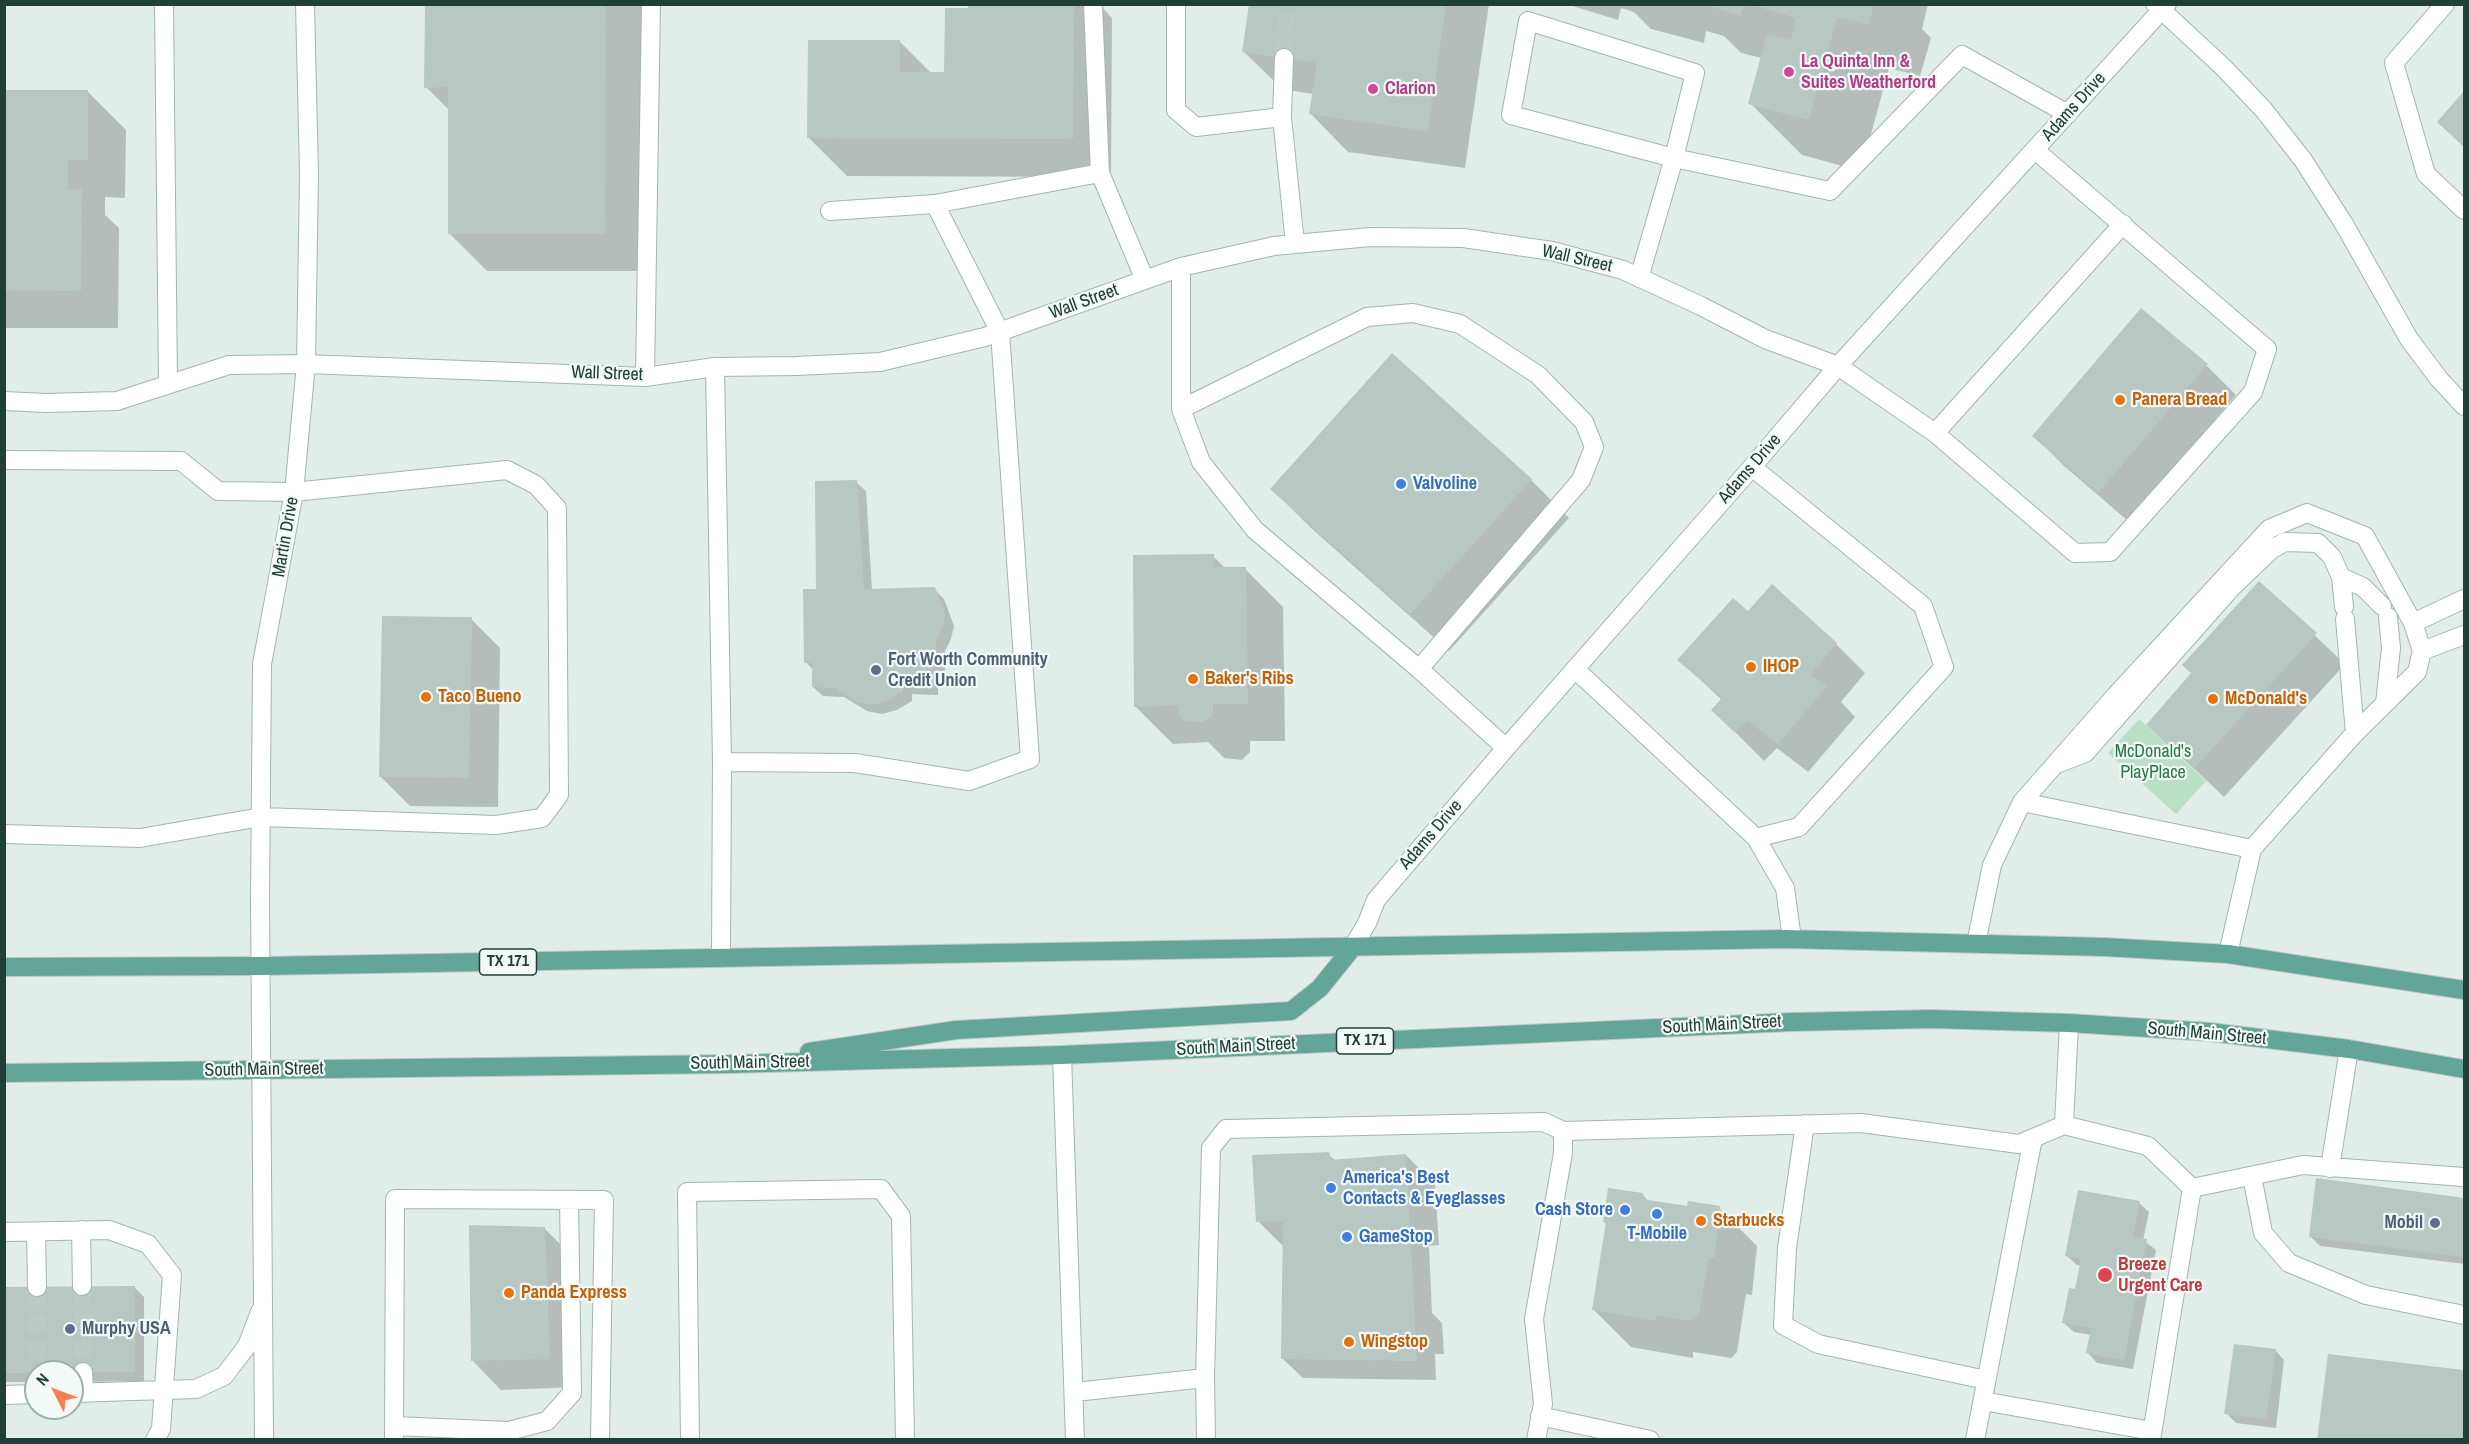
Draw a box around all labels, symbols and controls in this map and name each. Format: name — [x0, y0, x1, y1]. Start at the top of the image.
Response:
place label: La Quinta Inn & Suites Weatherford — [1801, 51, 1936, 94]
marker: La Quinta Inn & Suites Weatherford — [1782, 65, 1796, 79]
street label: Adams Drive — [2037, 68, 2111, 146]
place label: Clarion — [1385, 78, 1436, 100]
marker: Clarion — [1366, 82, 1380, 96]
street label: Wall Street — [1540, 240, 1614, 278]
street label: Wall Street — [1047, 280, 1121, 324]
street label: Wall Street — [571, 362, 643, 386]
place label: Panera Bread — [2132, 389, 2227, 411]
marker: Panera Bread — [2113, 393, 2127, 407]
street label: Adams Drive — [1714, 430, 1786, 508]
place label: Valvoline — [1413, 473, 1477, 495]
marker: Valvoline — [1394, 477, 1408, 491]
street label: Martin Drive — [268, 495, 304, 579]
place label: Fort Worth Community Credit Union — [888, 649, 1048, 692]
place label: IHOP — [1763, 656, 1799, 678]
marker: IHOP — [1744, 660, 1758, 674]
marker: Fort Worth Community Credit Union — [869, 663, 883, 677]
place label: Baker's Ribs — [1205, 668, 1294, 690]
marker: Baker's Ribs — [1186, 672, 1200, 686]
place label: Taco Bueno — [438, 686, 521, 708]
place label: McDonald's — [2225, 688, 2307, 710]
marker: Taco Bueno — [419, 690, 433, 704]
marker: McDonald's — [2206, 692, 2220, 706]
park label: McDonald's PlayPlace — [2115, 741, 2191, 783]
street label: Adams Drive — [1395, 796, 1467, 874]
road number: TX 171 — [480, 949, 536, 975]
street label: South Main Street — [1662, 1011, 1782, 1039]
street label: South Main Street — [2147, 1018, 2267, 1050]
road number: TX 171 — [1336, 1028, 1394, 1054]
street label: South Main Street — [1176, 1033, 1296, 1061]
street label: South Main Street — [690, 1051, 810, 1075]
street label: South Main Street — [204, 1058, 324, 1082]
place label: America's Best Contacts & Eyeglasses — [1343, 1167, 1505, 1210]
marker: America's Best Contacts & Eyeglasses — [1324, 1181, 1338, 1195]
place label: Cash Store — [1535, 1199, 1613, 1221]
marker: Cash Store — [1618, 1203, 1632, 1217]
marker: T-Mobile — [1650, 1207, 1664, 1221]
place label: Starbucks — [1713, 1210, 1784, 1232]
place label: Mobil — [2384, 1212, 2423, 1234]
marker: Starbucks — [1694, 1214, 1708, 1228]
marker: Mobil — [2428, 1216, 2442, 1230]
place label: T-Mobile — [1627, 1223, 1687, 1245]
place label: GameStop — [1359, 1226, 1433, 1248]
marker: GameStop — [1340, 1230, 1354, 1244]
place label: Breeze Urgent Care — [2118, 1254, 2202, 1296]
marker: Breeze Urgent Care — [2096, 1266, 2114, 1284]
place label: Panda Express — [521, 1282, 627, 1304]
marker: Panda Express — [502, 1286, 516, 1300]
place label: Murphy USA — [82, 1318, 171, 1340]
marker: Murphy USA — [63, 1322, 77, 1336]
place label: Wingstop — [1361, 1331, 1428, 1353]
marker: Wingstop — [1342, 1335, 1356, 1349]
north arrow — [24, 1360, 84, 1420]
text: N — [31, 1368, 53, 1390]

